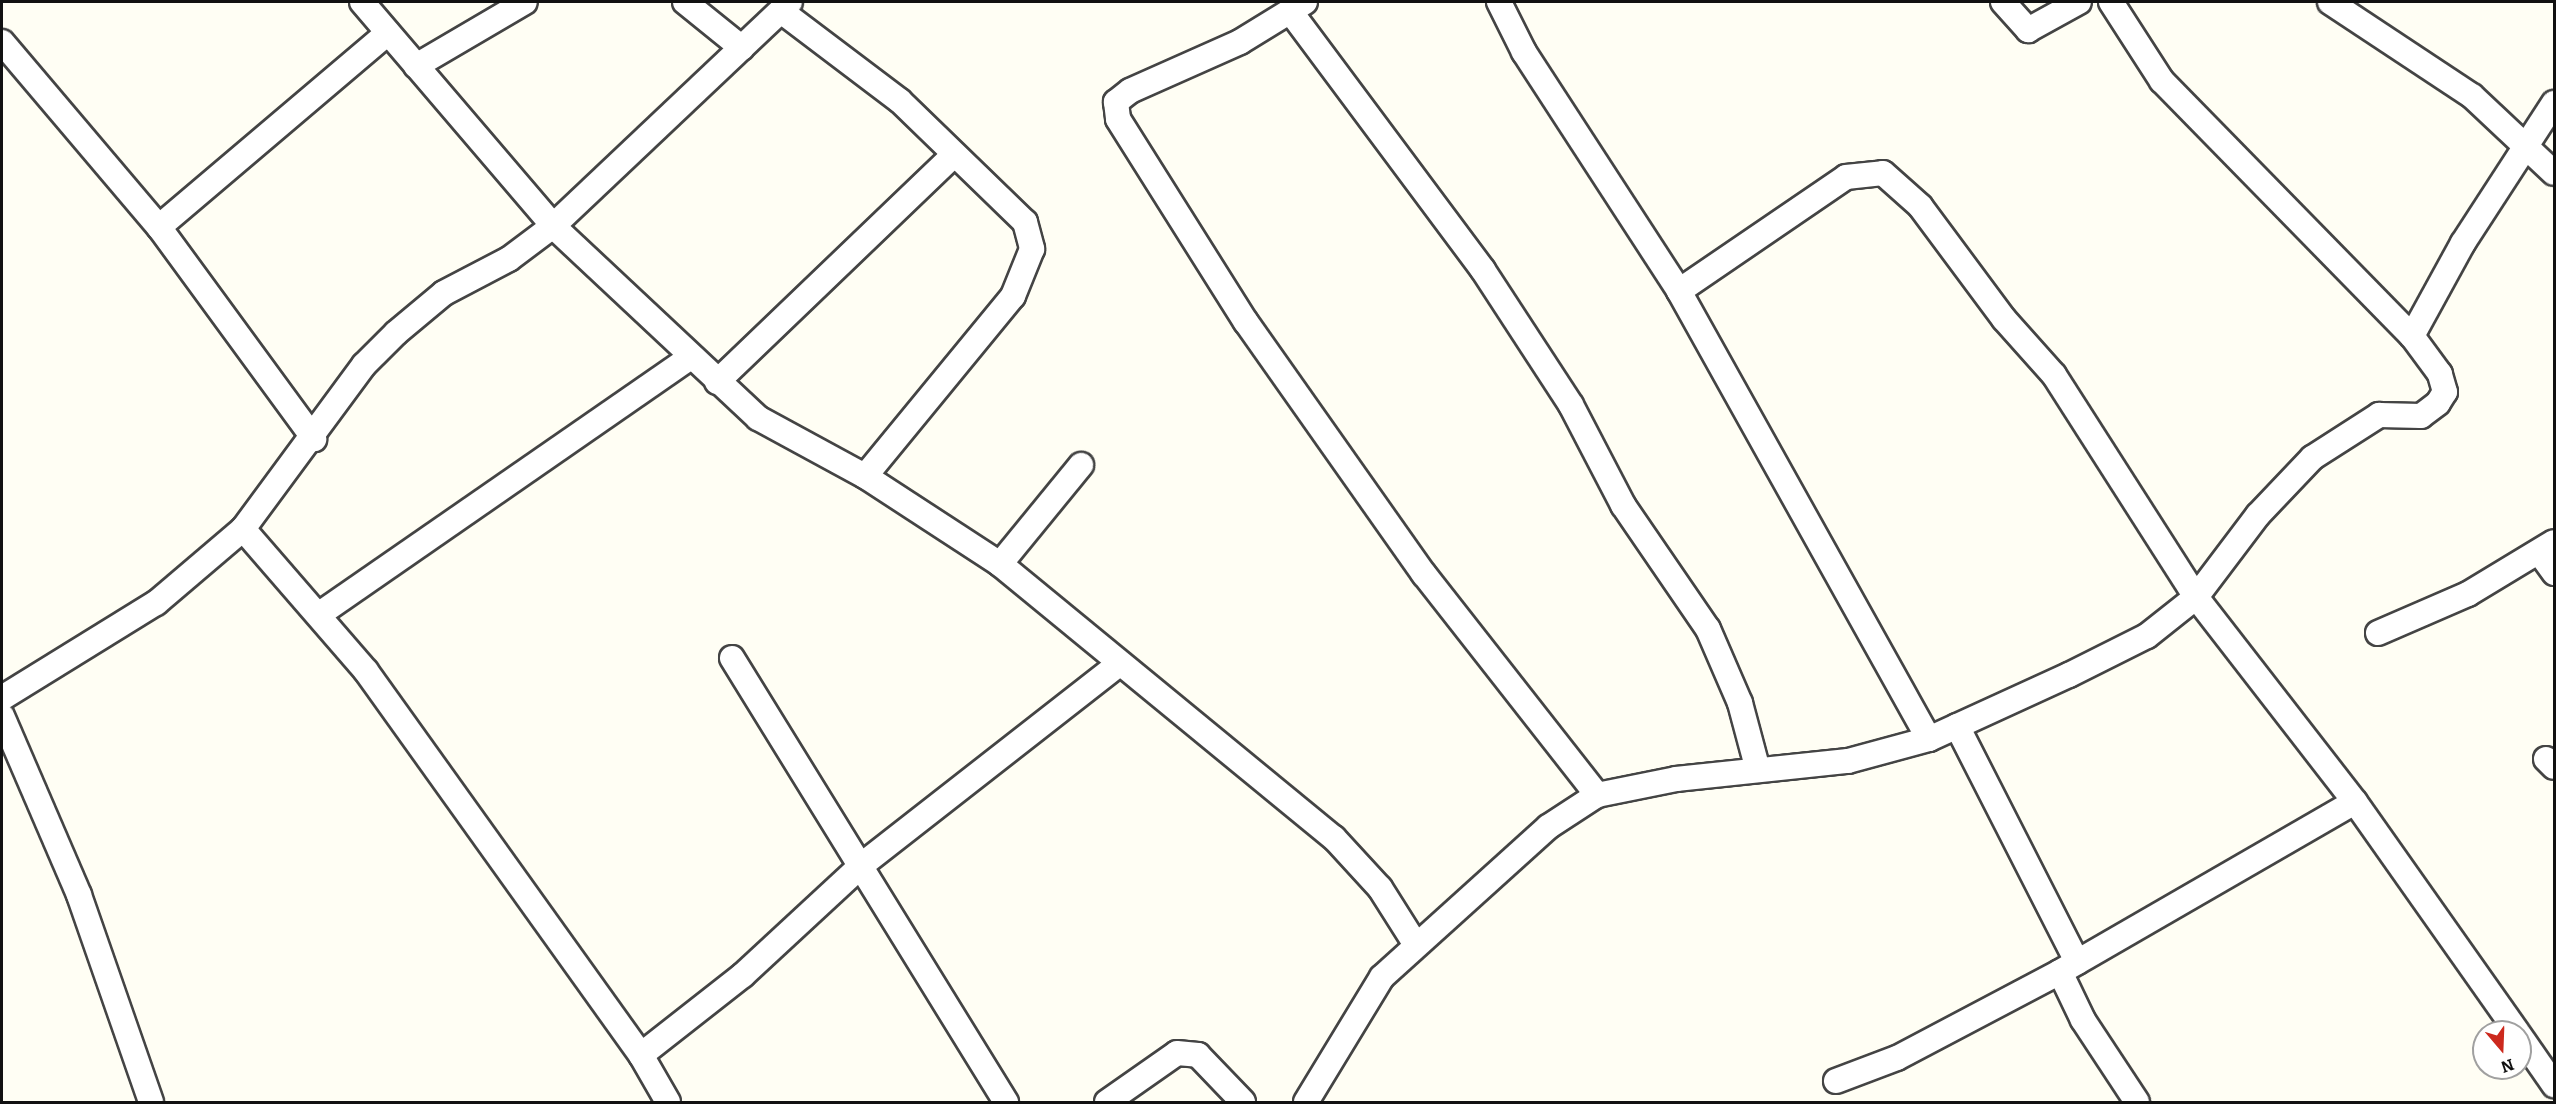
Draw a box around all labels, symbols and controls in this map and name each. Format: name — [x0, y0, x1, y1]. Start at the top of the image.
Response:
north arrow — [2472, 1020, 2532, 1080]
text: N — [2498, 1055, 2516, 1077]

